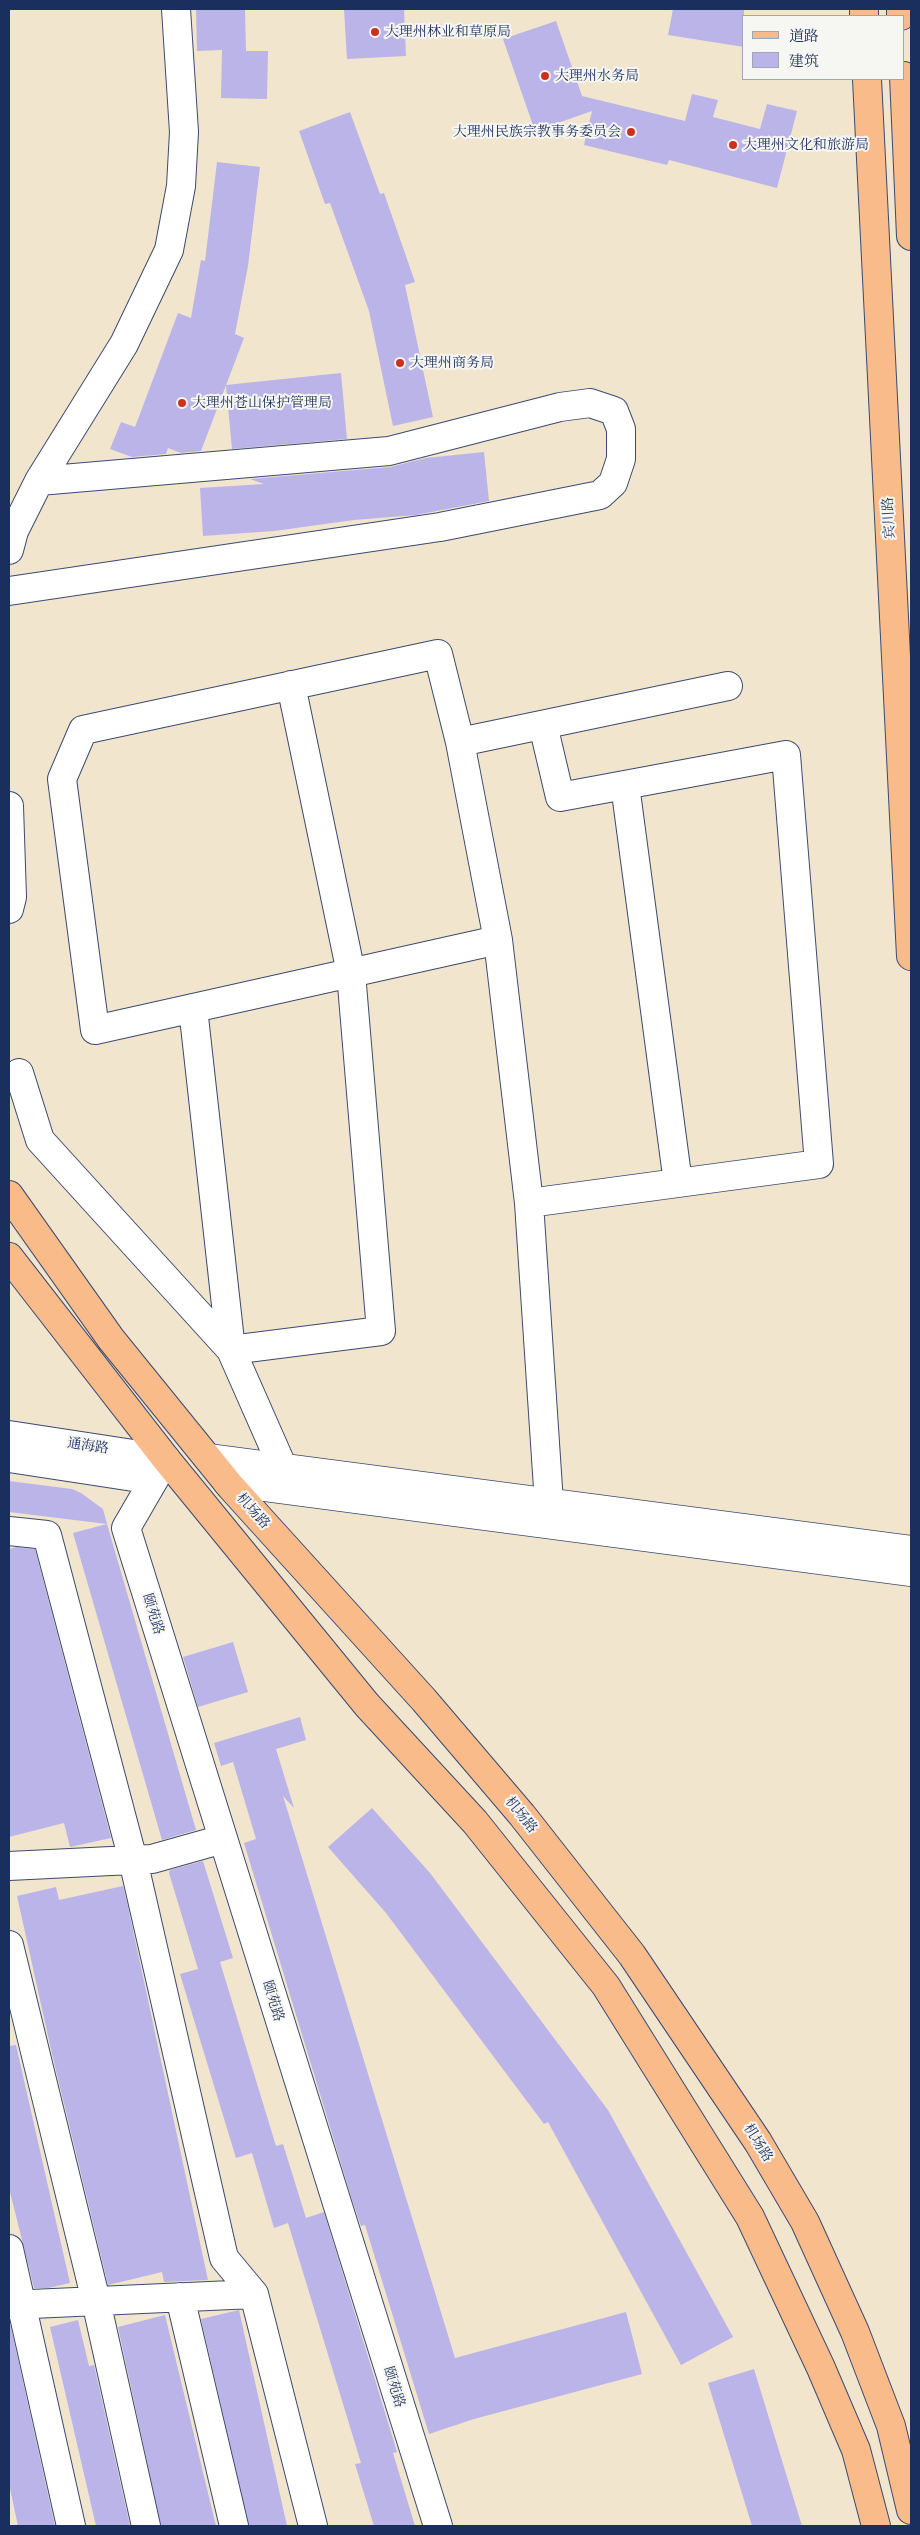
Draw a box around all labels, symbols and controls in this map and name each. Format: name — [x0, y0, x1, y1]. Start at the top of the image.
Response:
legend — [742, 15, 905, 80]
place label: 大理州林业和草原局 — [385, 24, 511, 40]
marker: 大理州林业和草原局 — [369, 26, 381, 38]
text: 道路 — [789, 26, 819, 45]
text: 建筑 — [789, 51, 819, 70]
place label: 大理州水务局 — [555, 68, 639, 84]
marker: 大理州水务局 — [539, 70, 551, 82]
place label: 大理州民族宗教事务委员会 — [453, 124, 621, 140]
marker: 大理州民族宗教事务委员会 — [625, 126, 637, 138]
place label: 大理州文化和旅游局 — [743, 137, 869, 153]
marker: 大理州文化和旅游局 — [727, 139, 739, 151]
place label: 大理州商务局 — [410, 355, 494, 371]
marker: 大理州商务局 — [394, 357, 406, 369]
place label: 大理州苍山保护管理局 — [192, 395, 332, 411]
marker: 大理州苍山保护管理局 — [176, 397, 188, 409]
street label: 宾川路 — [880, 497, 898, 539]
street label: 通海路 — [66, 1435, 110, 1457]
street label: 机场路 — [233, 1490, 273, 1532]
street label: 颐苑路 — [139, 1591, 167, 1637]
street label: 机场路 — [501, 1793, 541, 1837]
street label: 颐苑路 — [259, 1978, 287, 2024]
street label: 机场路 — [740, 2121, 776, 2165]
street label: 颐苑路 — [380, 2364, 408, 2410]

